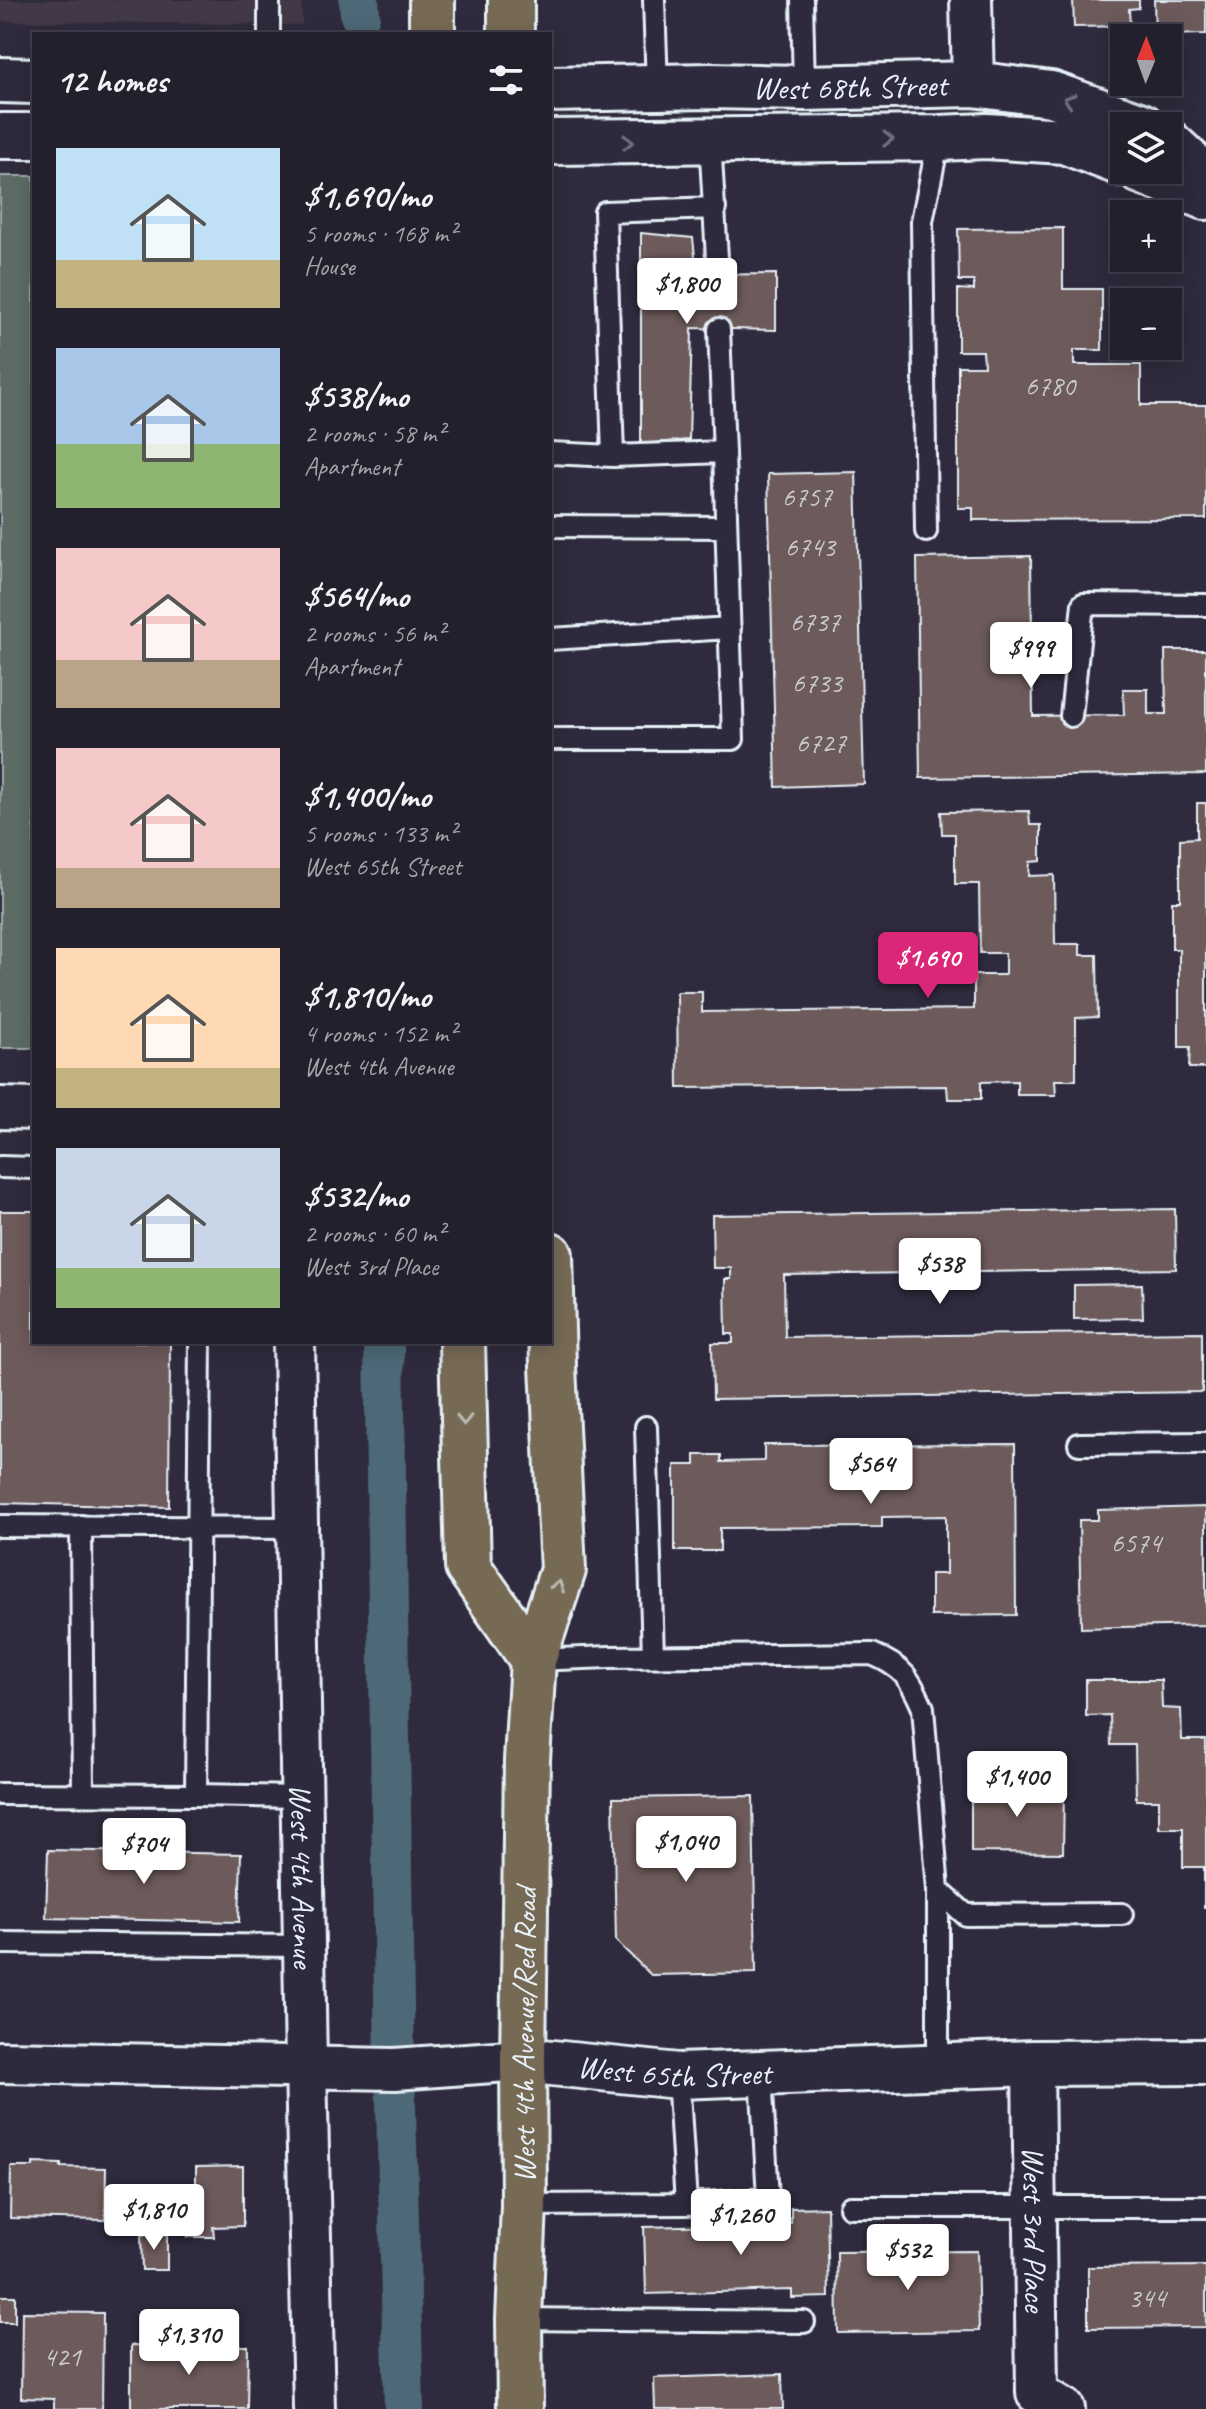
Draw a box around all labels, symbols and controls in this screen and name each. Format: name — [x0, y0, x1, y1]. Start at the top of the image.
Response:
north arrow — [1110, 24, 1182, 96]
map controls — [1110, 24, 1182, 360]
icon: filters — [484, 58, 528, 102]
text: 12 homes — [56, 59, 167, 102]
street label: West 68th Street — [753, 65, 951, 109]
one-way arrow — [1062, 93, 1076, 110]
button: layers — [1110, 112, 1182, 184]
one-way arrow — [882, 130, 895, 148]
one-way arrow — [622, 133, 635, 150]
text: $1,690/mo — [304, 174, 431, 217]
icon: home — [120, 180, 216, 276]
button: + — [1110, 200, 1182, 272]
text: 5 rooms · 168 m² — [304, 217, 456, 250]
text: House — [304, 250, 355, 283]
pin: $1,800 — [622, 258, 752, 326]
text: $1,800 — [655, 267, 719, 300]
button: − — [1110, 288, 1182, 360]
house number: 6780 — [1025, 368, 1078, 403]
text: $538/mo — [304, 374, 408, 417]
icon: home — [120, 380, 216, 476]
text: 2 rooms · 58 m² — [304, 417, 445, 450]
text: Apartment — [304, 450, 400, 483]
house number: 6757 — [782, 479, 834, 514]
house number: 6743 — [785, 529, 838, 564]
text: $564/mo — [304, 574, 409, 617]
icon: home — [120, 580, 216, 676]
house number: 6737 — [790, 604, 842, 639]
text: 2 rooms · 56 m² — [304, 617, 445, 650]
pin: $999 — [984, 622, 1078, 690]
text: $999 — [1008, 631, 1054, 664]
text: Apartment — [304, 650, 400, 683]
house number: 6733 — [792, 665, 845, 700]
house number: 6727 — [796, 725, 848, 760]
text: $1,400/mo — [304, 774, 431, 817]
icon: home — [120, 780, 216, 876]
text: 5 rooms · 133 m² — [304, 817, 456, 850]
text: West 65th Street — [304, 850, 461, 883]
pin: $1,690 — [863, 932, 993, 1000]
text: $1,690 — [896, 941, 960, 974]
text: $1,810/mo — [304, 974, 431, 1017]
icon: home — [120, 980, 216, 1076]
text: 4 rooms · 152 m² — [304, 1017, 456, 1050]
text: West 4th Avenue — [304, 1050, 453, 1083]
text: $532/mo — [304, 1174, 408, 1217]
icon: home — [120, 1180, 216, 1276]
text: 2 rooms · 60 m² — [304, 1217, 445, 1250]
pin: $538 — [893, 1238, 987, 1306]
text: $538 — [917, 1247, 963, 1280]
text: West 3rd Place — [304, 1250, 438, 1283]
one-way arrow — [455, 1414, 473, 1427]
pin: $564 — [824, 1438, 918, 1506]
text: $564 — [848, 1447, 894, 1480]
house number: 6574 — [1111, 1525, 1164, 1560]
one-way arrow — [548, 1579, 564, 1593]
pin: $1,400 — [952, 1751, 1082, 1819]
text: $1,400 — [985, 1760, 1049, 1793]
street label: West 4th Avenue — [280, 1784, 324, 1971]
pin: $1,040 — [621, 1816, 751, 1884]
pin: $704 — [97, 1818, 191, 1886]
text: $1,040 — [654, 1825, 718, 1858]
text: $704 — [121, 1827, 167, 1860]
street label: West 4th Avenue/Red Road — [503, 1882, 546, 2183]
street label: West 65th Street — [576, 2046, 775, 2097]
street label: West 3rd Place — [1013, 2146, 1056, 2315]
pin: $1,810 — [89, 2184, 219, 2252]
pin: $1,260 — [676, 2189, 806, 2257]
text: $1,810 — [122, 2193, 186, 2226]
text: $1,260 — [709, 2198, 773, 2231]
pin: $532 — [861, 2224, 955, 2292]
text: $532 — [885, 2233, 931, 2266]
house number: 344 — [1128, 2280, 1168, 2315]
pin: $1,310 — [124, 2309, 254, 2377]
text: $1,310 — [157, 2318, 221, 2351]
house number: 421 — [43, 2339, 82, 2374]

